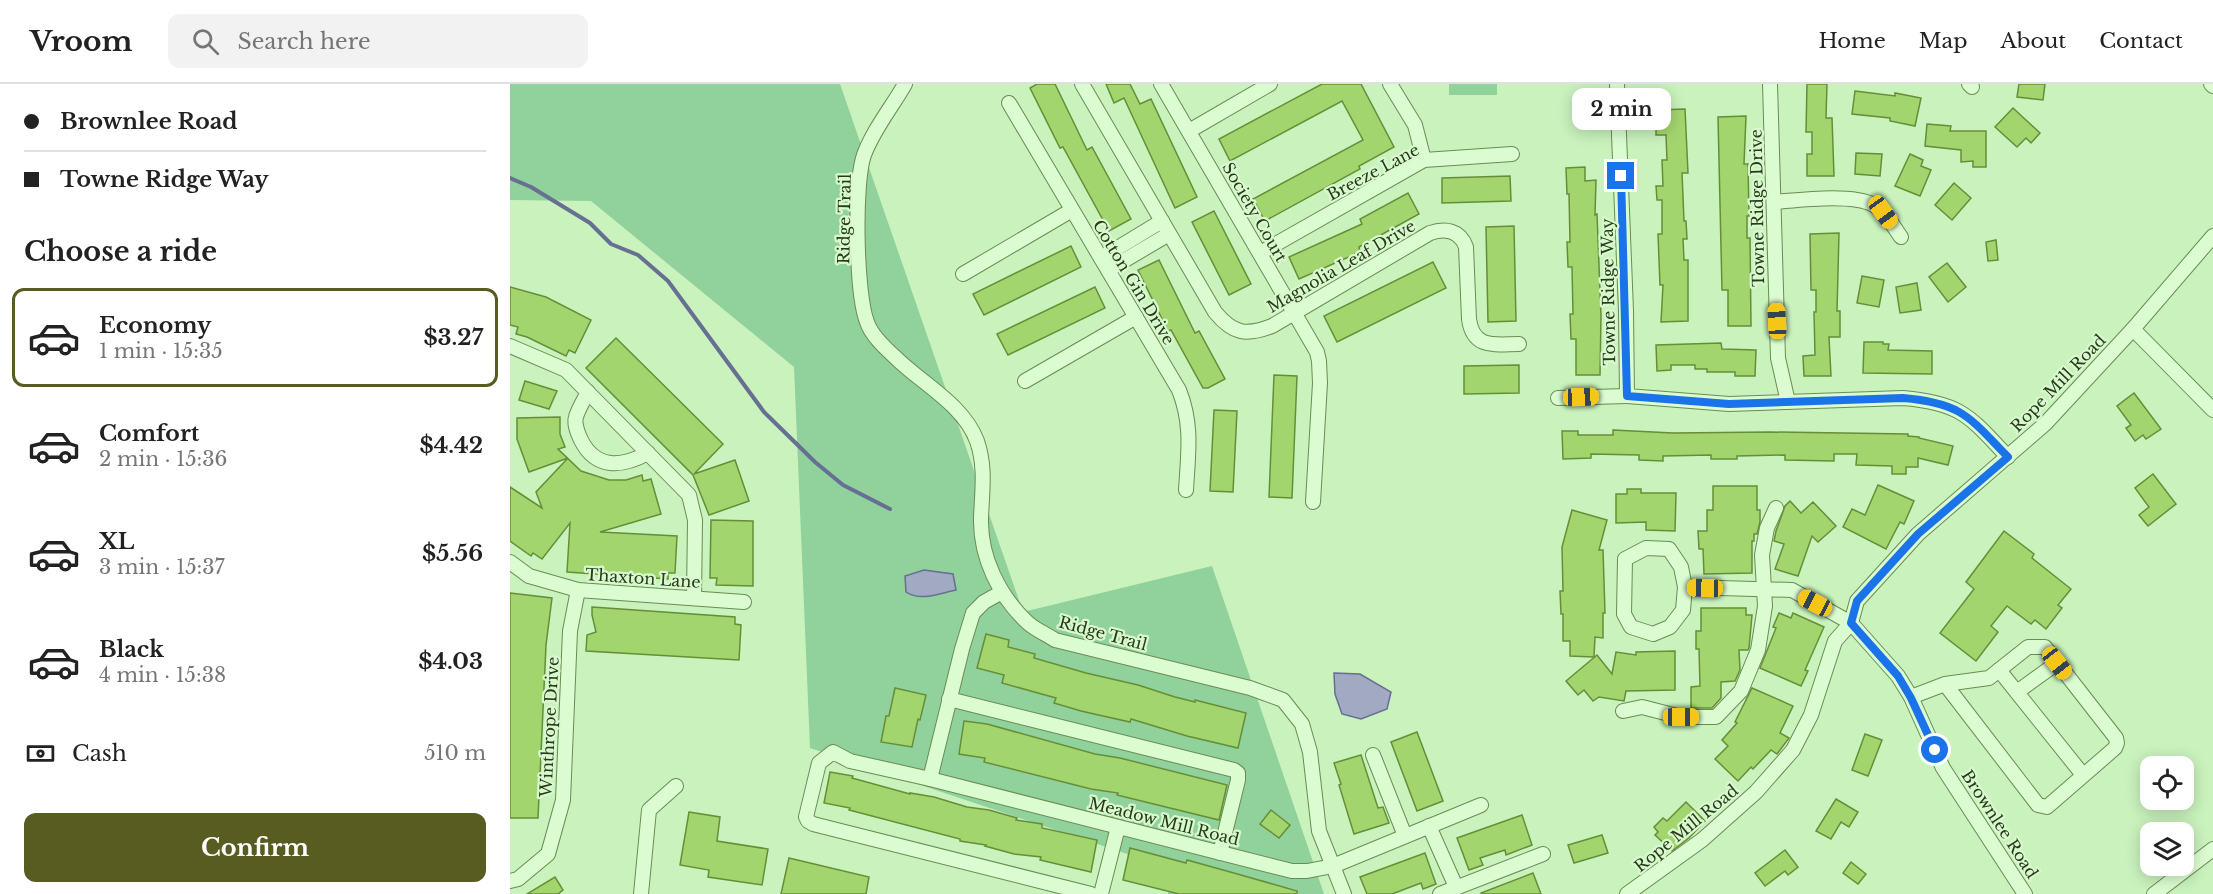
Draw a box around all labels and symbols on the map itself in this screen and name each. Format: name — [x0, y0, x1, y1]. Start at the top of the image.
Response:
callout: 2 min — [1572, 89, 1670, 131]
street label: Towne Ridge Drive — [1746, 129, 1768, 287]
street label: Breeze Lane — [1324, 139, 1422, 205]
street label: Society Court — [1218, 158, 1292, 266]
route end — [1607, 162, 1634, 189]
street label: Ridge Trail — [833, 174, 855, 264]
car — [1865, 192, 1901, 232]
street label: Magnolia Leaf Drive — [1263, 215, 1419, 317]
street label: Cotton Gin Drive — [1089, 216, 1179, 348]
street label: Towne Ridge Way — [1597, 217, 1619, 366]
car — [1767, 303, 1787, 339]
street label: Rope Mill Road — [2006, 330, 2110, 436]
car — [1563, 387, 1599, 407]
street label: Thaxton Lane — [585, 564, 701, 592]
car — [1687, 579, 1723, 597]
car — [1795, 587, 1835, 619]
street label: Ridge Trail — [1057, 612, 1149, 654]
car — [2039, 643, 2075, 683]
street label: Winthrope Drive — [535, 656, 563, 799]
car — [1663, 708, 1699, 726]
route start — [1921, 736, 1948, 763]
street label: Brownlee Road — [1958, 766, 2043, 882]
street label: Rope Mill Road — [1630, 780, 1742, 876]
street label: Meadow Mill Road — [1087, 793, 1241, 849]

